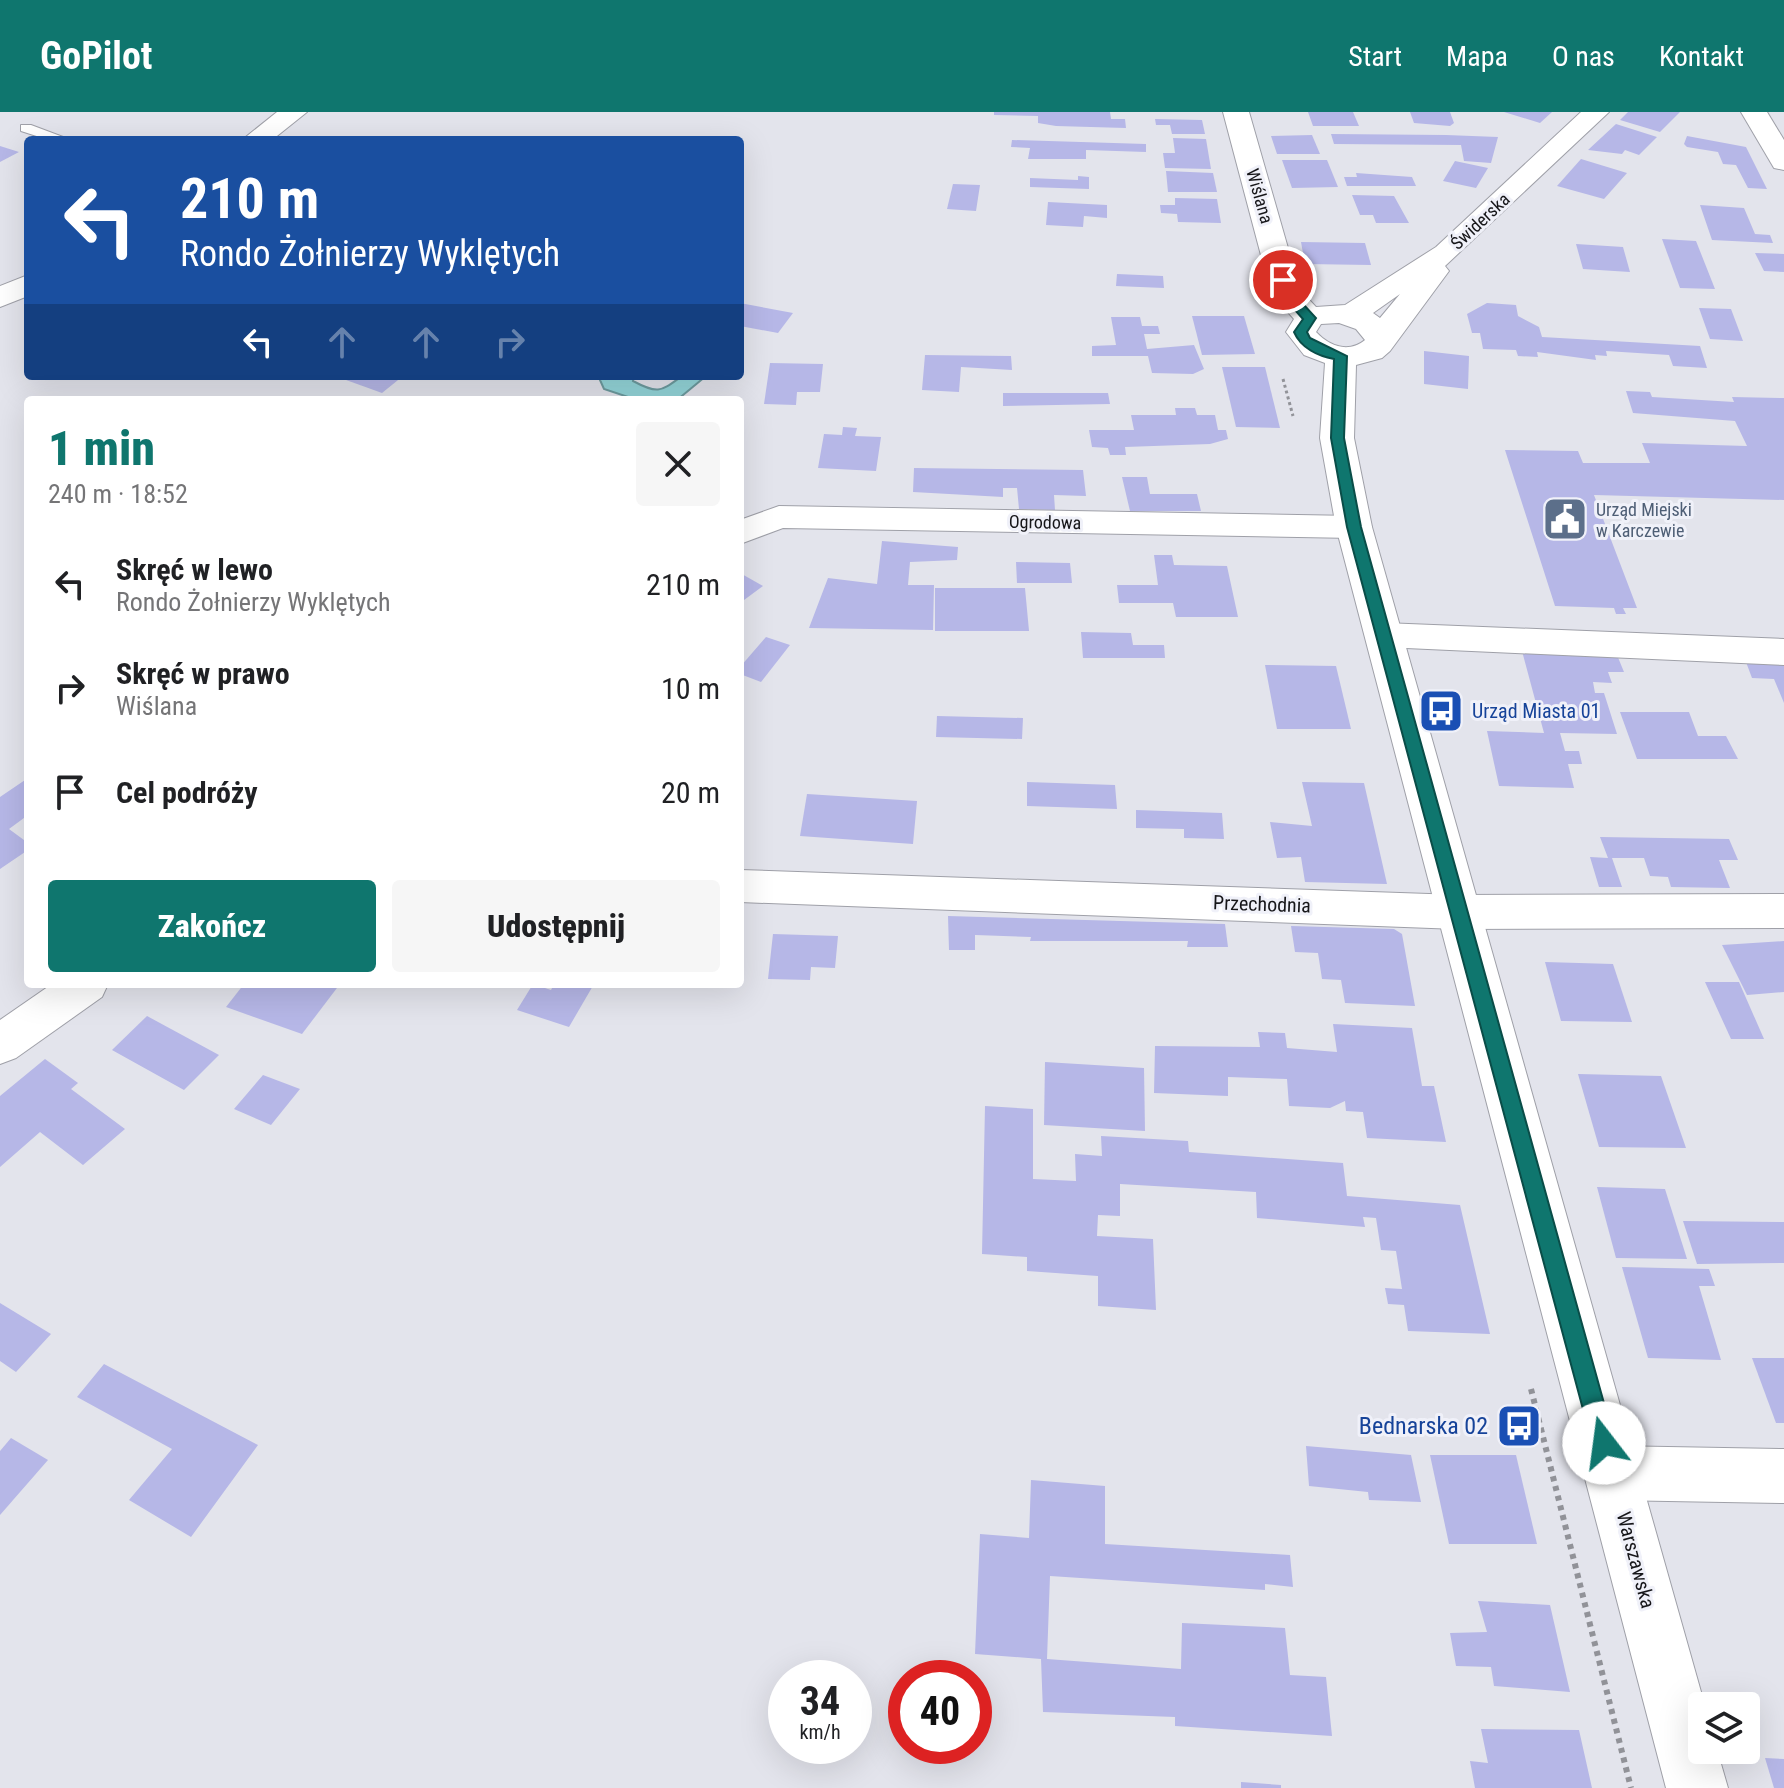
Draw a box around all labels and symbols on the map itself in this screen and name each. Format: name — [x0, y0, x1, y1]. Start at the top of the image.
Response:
street label: Wiślana — [1242, 166, 1278, 226]
street label: Świderska — [1446, 188, 1514, 254]
pin — [1249, 246, 1317, 314]
public building icon: Urząd Miejski w Karczewie — [1541, 495, 1589, 543]
place label: Urząd Miejski w Karczewie — [1596, 499, 1692, 541]
street label: Ogrodowa — [1009, 511, 1081, 533]
bus stop icon: Urząd Miasta 01 — [1417, 687, 1465, 735]
place label: Urząd Miasta 01 — [1472, 699, 1600, 723]
street label: Przechodnia — [1213, 890, 1311, 918]
position arrow — [1562, 1401, 1646, 1485]
bus stop icon: Bednarska 02 — [1495, 1402, 1543, 1450]
place label: Bednarska 02 — [1359, 1412, 1488, 1440]
street label: Warszawska — [1612, 1509, 1660, 1611]
speed limit sign: 40 — [888, 1660, 992, 1764]

